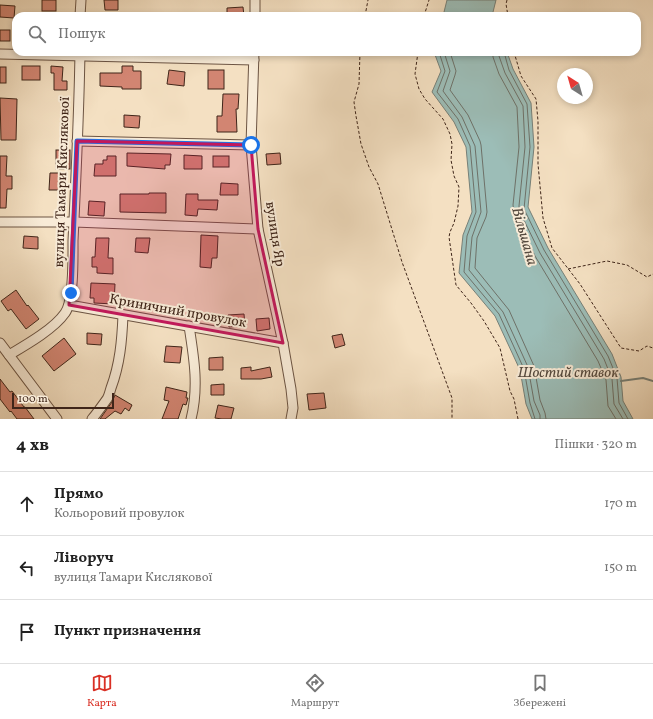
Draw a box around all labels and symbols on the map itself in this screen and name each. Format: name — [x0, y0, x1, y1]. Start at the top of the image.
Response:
north arrow — [557, 68, 593, 104]
street label: вулиця Тамари Кислякової — [50, 96, 75, 268]
route start — [242, 136, 260, 154]
street label: вулиця Яр — [260, 200, 289, 268]
water label: Вільшана — [505, 205, 542, 268]
route end — [62, 284, 80, 302]
street label: Криничний провулок — [108, 290, 248, 333]
water label: Шостий ставок — [518, 363, 619, 384]
scale bar — [12, 391, 114, 410]

